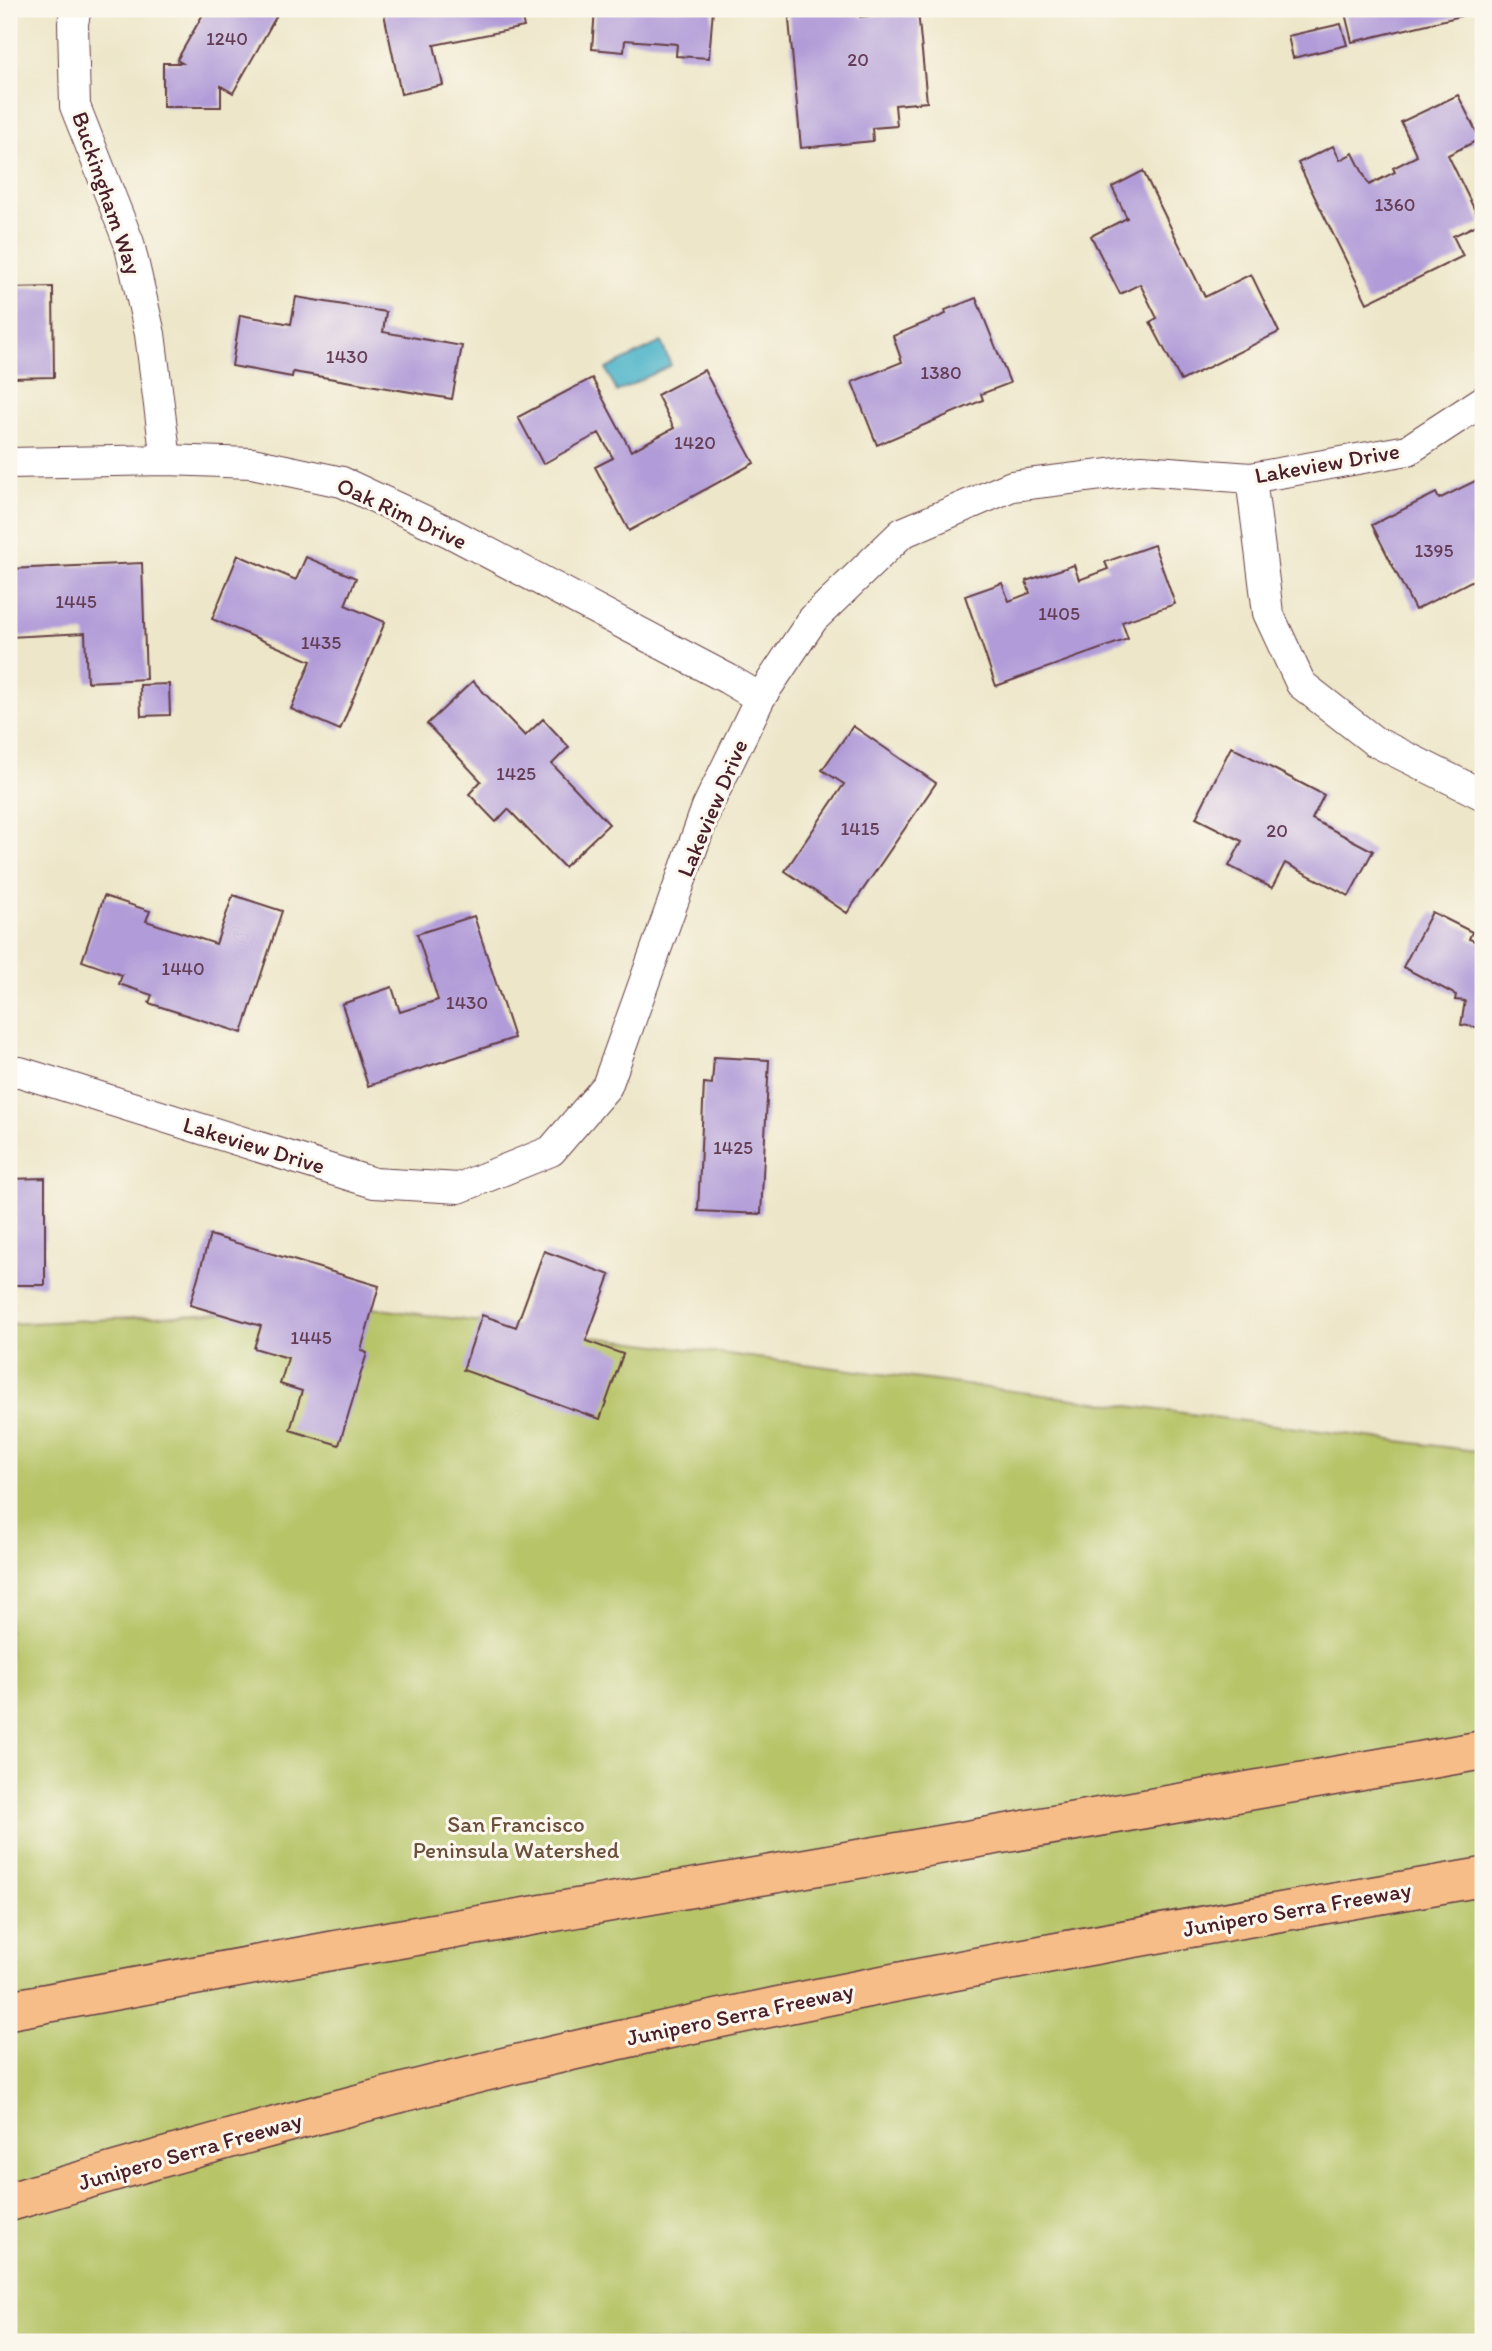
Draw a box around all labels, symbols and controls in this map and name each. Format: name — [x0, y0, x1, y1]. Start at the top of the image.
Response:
house number: 1240 — [206, 27, 248, 50]
house number: 20 — [847, 48, 869, 71]
street label: Buckingham Way — [66, 108, 148, 278]
house number: 1360 — [1375, 193, 1415, 216]
house number: 1430 — [326, 345, 368, 368]
house number: 1380 — [920, 361, 962, 384]
house number: 1420 — [674, 431, 716, 454]
street label: Lakeview Drive — [1252, 436, 1402, 490]
street label: Oak Rim Drive — [333, 471, 471, 555]
house number: 1395 — [1414, 539, 1454, 562]
house number: 1445 — [55, 590, 97, 613]
house number: 1405 — [1038, 602, 1080, 625]
house number: 1435 — [301, 631, 341, 654]
street label: Lakeview Drive — [670, 735, 754, 881]
house number: 1425 — [496, 762, 536, 785]
house number: 1415 — [840, 817, 880, 840]
house number: 20 — [1266, 819, 1288, 842]
house number: 1440 — [161, 957, 205, 980]
house number: 1430 — [446, 991, 488, 1014]
street label: Lakeview Drive — [180, 1110, 328, 1180]
house number: 1425 — [713, 1136, 753, 1159]
house number: 1445 — [290, 1326, 332, 1349]
park label: San Francisco Peninsula Watershed — [413, 1810, 620, 1864]
street label: Junipero Serra Freeway — [1181, 1875, 1414, 1943]
street label: Junipero Serra Freeway — [624, 1976, 856, 2052]
street label: Junipero Serra Freeway — [75, 2106, 305, 2196]

